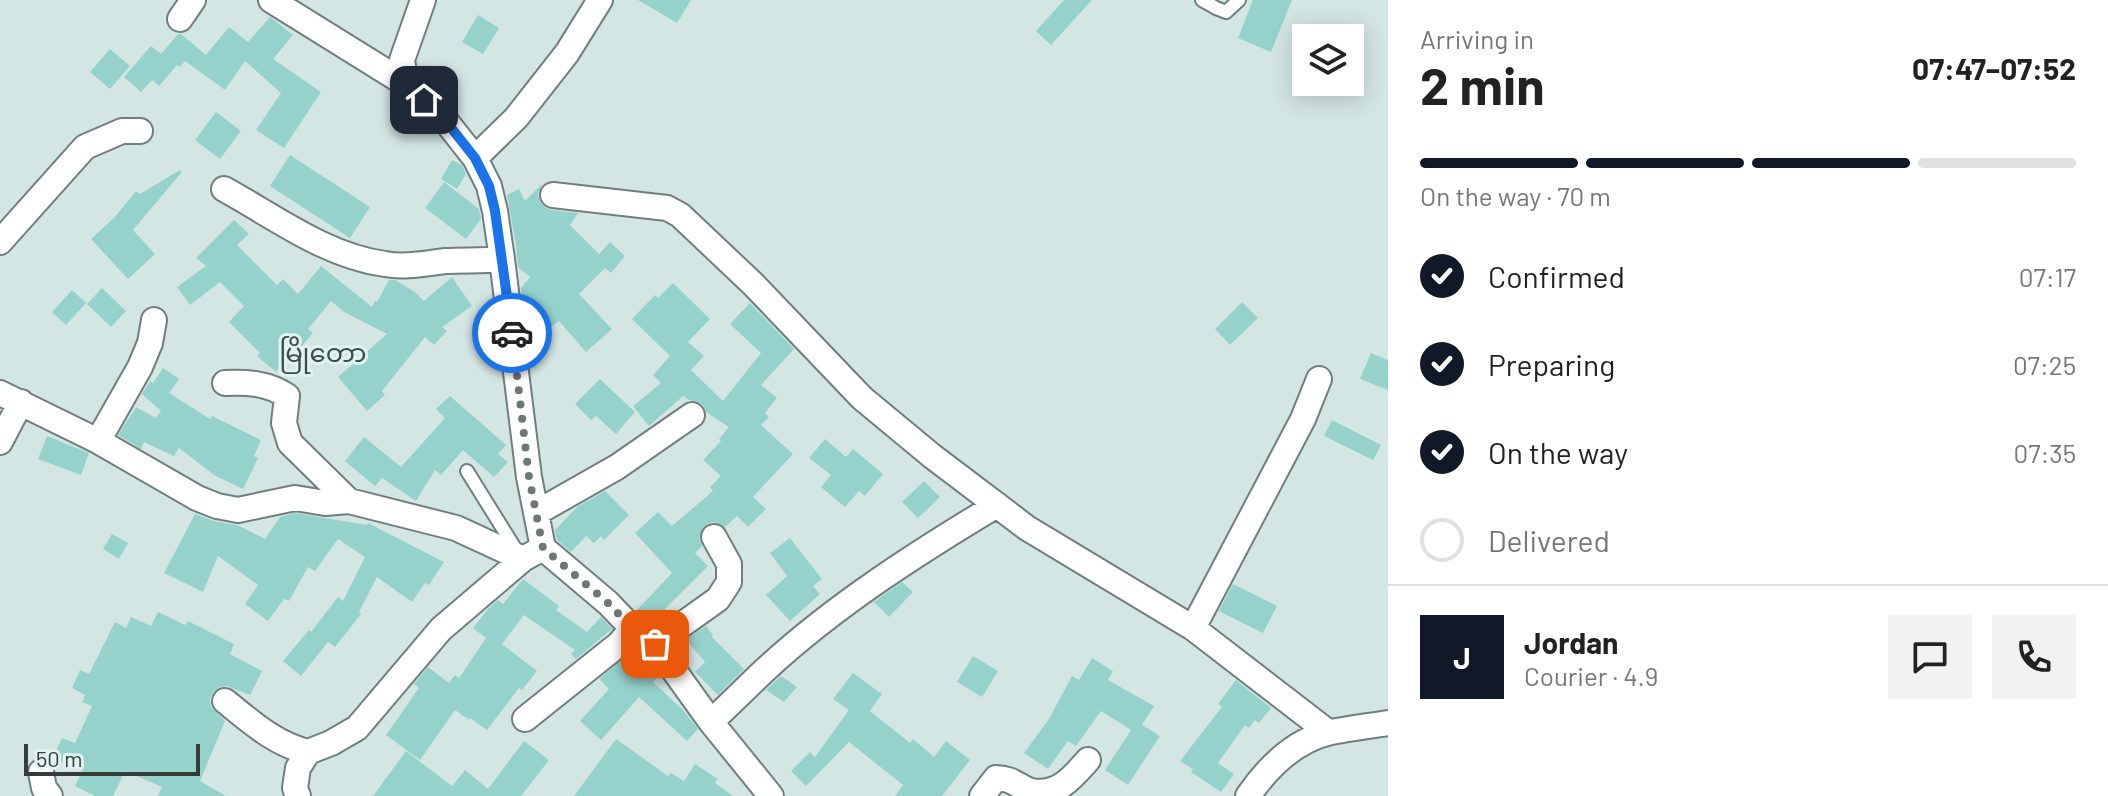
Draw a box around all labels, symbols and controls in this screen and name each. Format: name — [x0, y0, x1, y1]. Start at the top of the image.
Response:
text: Arriving in — [1420, 23, 1534, 54]
map controls — [1292, 24, 1364, 96]
button: layers — [1292, 24, 1364, 96]
text: 07:47–07:52 — [1912, 50, 2076, 86]
text: 2 min — [1420, 53, 1545, 115]
pin — [390, 66, 458, 134]
icon: home — [402, 78, 446, 122]
text: On the way · 70 m — [1420, 180, 1611, 211]
icon: check — [1420, 254, 1464, 298]
text: Confirmed — [1488, 258, 1625, 294]
text: 07:17 — [2019, 261, 2076, 292]
courier — [472, 293, 552, 373]
icon: car — [490, 311, 534, 355]
district label: မြိုတော — [279, 336, 367, 374]
icon: check — [1420, 342, 1464, 386]
text: Preparing — [1488, 346, 1615, 382]
text: 07:25 — [2013, 349, 2076, 380]
icon: check — [1420, 430, 1464, 474]
text: On the way — [1488, 434, 1628, 470]
text: 07:35 — [2013, 437, 2076, 468]
text: Delivered — [1488, 522, 1610, 558]
pin — [621, 610, 689, 678]
button: chat — [1888, 615, 1972, 699]
button: phone — [1992, 615, 2076, 699]
icon: bag — [633, 622, 677, 666]
text: Jordan — [1524, 624, 1619, 660]
text: J — [1453, 639, 1471, 675]
text: Courier · 4.9 — [1524, 660, 1658, 691]
scale bar — [24, 740, 200, 776]
text: 50 m — [36, 745, 82, 771]

